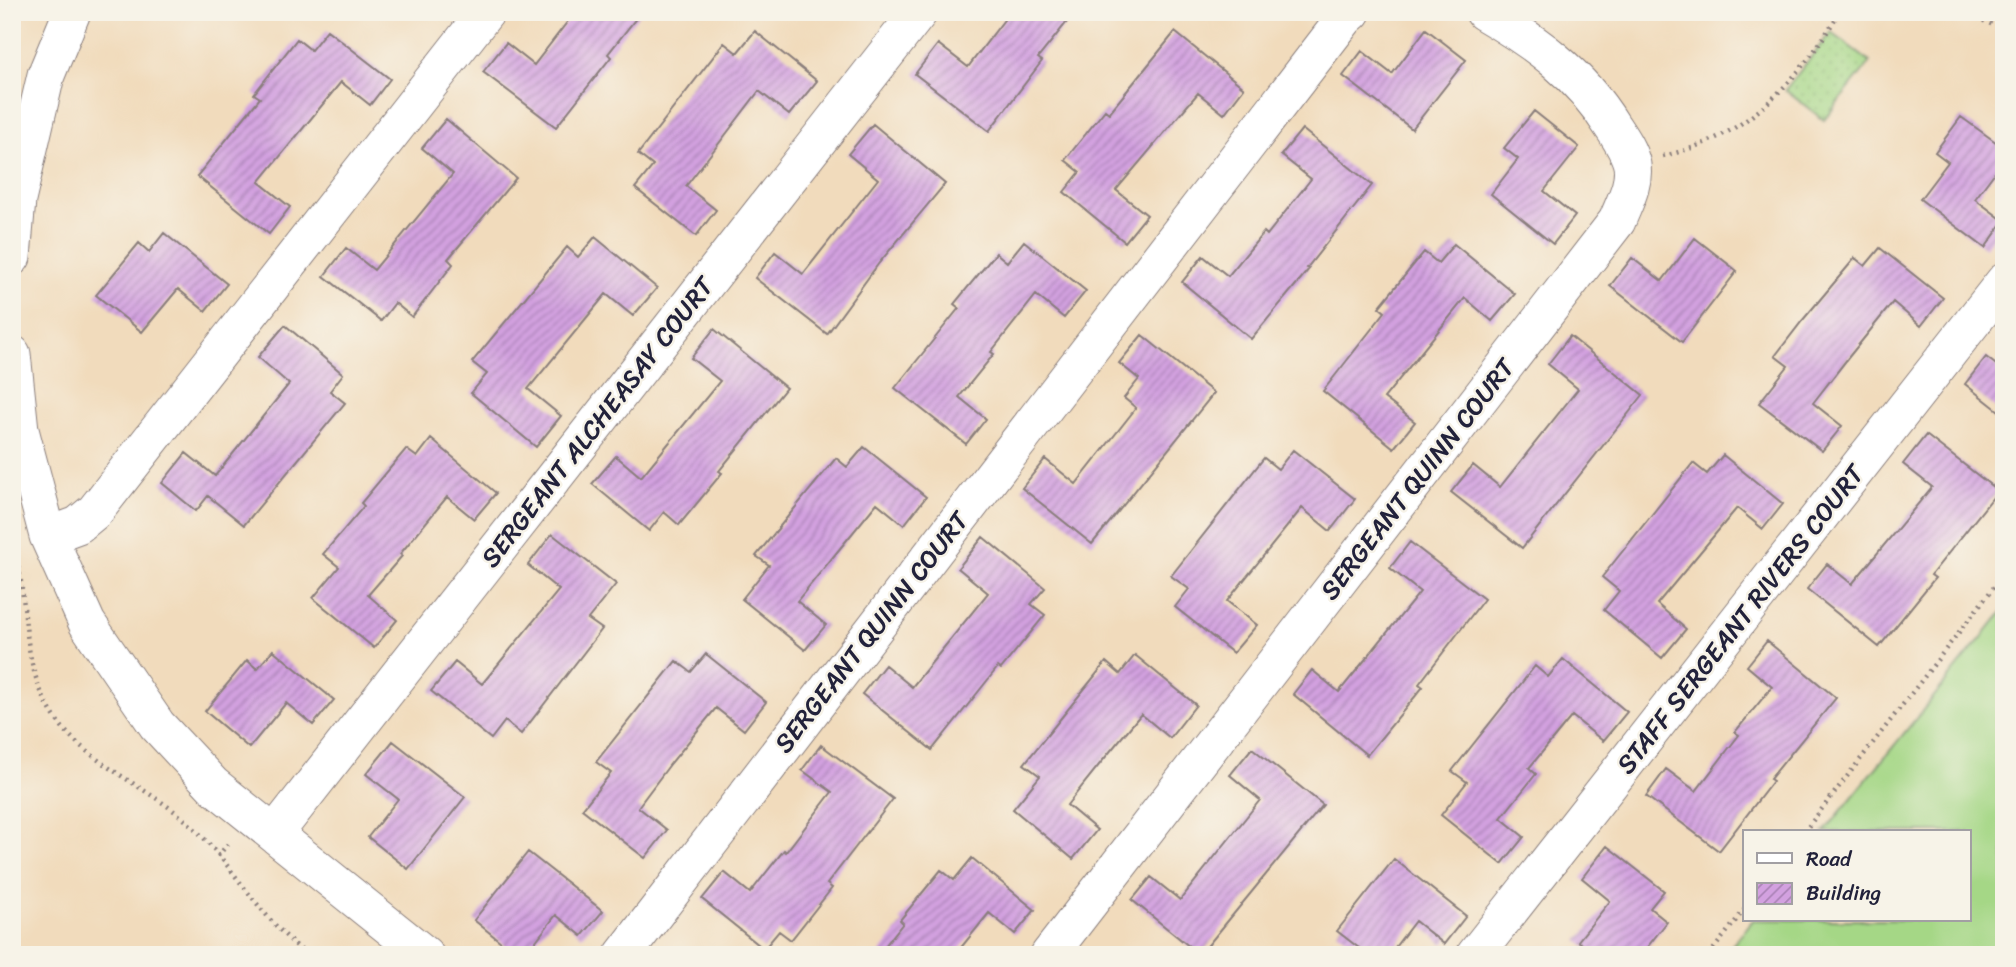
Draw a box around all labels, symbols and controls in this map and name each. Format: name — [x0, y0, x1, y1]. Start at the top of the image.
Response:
street label: SERGEANT ALCHEASAY COURT — [468, 265, 727, 578]
street label: SERGEANT QUINN COURT — [1307, 346, 1528, 610]
street label: STAFF SERGEANT RIVERS COURT — [1604, 453, 1877, 784]
street label: SERGEANT QUINN COURT — [761, 499, 982, 763]
legend — [1743, 830, 1970, 922]
text: Road — [1806, 840, 1853, 878]
text: Building — [1806, 874, 1882, 912]

